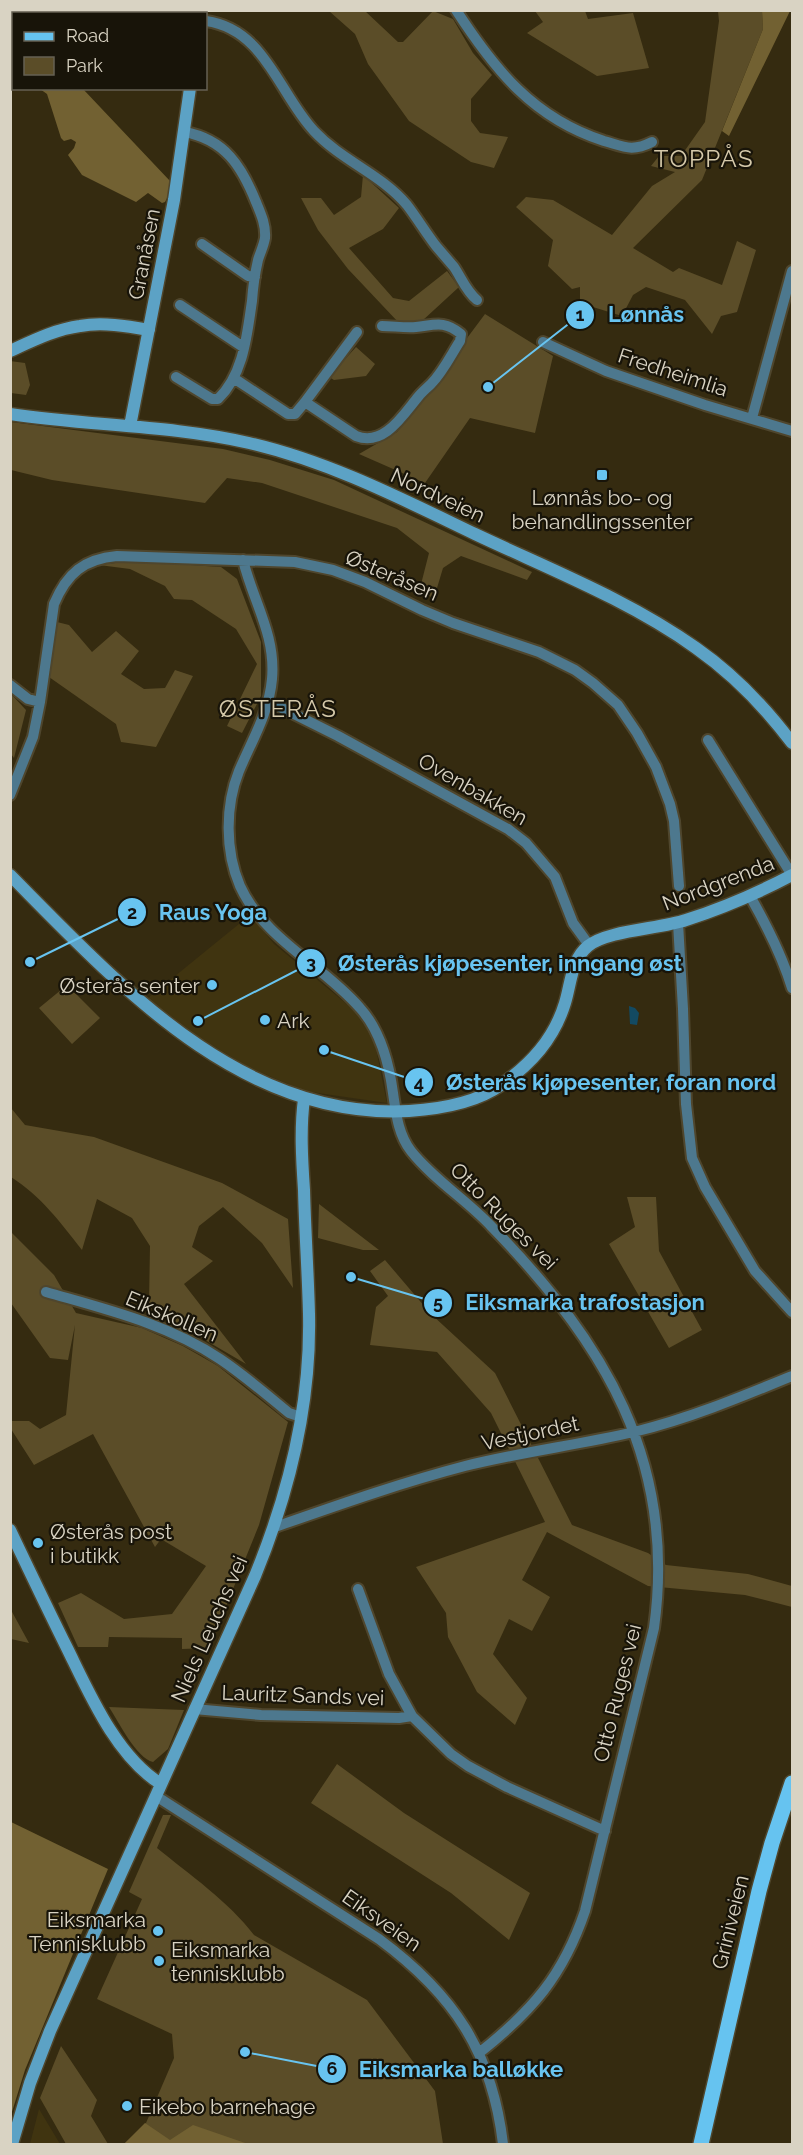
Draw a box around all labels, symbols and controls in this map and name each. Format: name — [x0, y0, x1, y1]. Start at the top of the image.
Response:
legend — [12, 12, 207, 90]
text: Road — [66, 25, 109, 46]
text: Park — [66, 55, 103, 76]
district label: TOPPÅS — [654, 144, 754, 173]
street label: Granåsen — [123, 206, 165, 302]
callout: Lønnås — [565, 295, 696, 335]
text: Lønnås — [608, 301, 684, 327]
text: 1 — [576, 304, 585, 325]
street label: Fredheimlia — [615, 342, 731, 402]
street label: Nordveien — [387, 462, 489, 528]
marker: Lønnås bo- og behandlingssenter — [595, 468, 609, 482]
place label: Lønnås bo- og behandlingssenter — [511, 485, 693, 534]
street label: Østeråsen — [342, 544, 442, 606]
district label: ØSTERÅS — [219, 694, 337, 723]
street label: Ovenbakken — [414, 748, 532, 830]
street label: Nordgrenda — [659, 850, 777, 916]
callout: Raus Yoga — [117, 892, 280, 932]
text: Raus Yoga — [159, 899, 267, 925]
text: 2 — [127, 902, 137, 923]
callout: Østerås kjøpesenter, inngang øst — [296, 943, 694, 983]
text: Østerås kjøpesenter, inngang øst — [338, 950, 682, 976]
text: 3 — [306, 952, 316, 973]
place label: Østerås senter — [59, 973, 201, 998]
marker: Østerås senter — [205, 978, 219, 992]
place label: Ark — [277, 1008, 310, 1033]
marker: Ark — [258, 1013, 272, 1027]
callout: Østerås kjøpesenter, foran nord — [404, 1062, 788, 1102]
text: Østerås kjøpesenter, foran nord — [446, 1069, 776, 1095]
text: 4 — [414, 1072, 424, 1093]
street label: Otto Ruges vei — [445, 1157, 563, 1275]
callout: Eiksmarka trafostasjon — [423, 1283, 716, 1323]
street label: Eikskollen — [122, 1285, 222, 1347]
text: Eiksmarka trafostasjon — [465, 1289, 705, 1315]
text: 5 — [433, 1292, 443, 1313]
street label: Vestjordet — [479, 1410, 581, 1456]
place label: Østerås post i butikk — [50, 1519, 172, 1568]
marker: Østerås post i butikk — [31, 1536, 45, 1550]
street label: Niels Leuchs vei — [166, 1552, 252, 1706]
street label: Otto Ruges vei — [588, 1621, 646, 1765]
street label: Lauritz Sands vei — [221, 1680, 385, 1710]
street label: Griniveien — [706, 1872, 754, 1972]
street label: Eiksveien — [338, 1884, 426, 1956]
place label: Eiksmarka Tennisklubb — [29, 1907, 146, 1956]
marker: Eiksmarka Tennisklubb — [151, 1924, 165, 1938]
place label: Eiksmarka tennisklubb — [171, 1937, 285, 1986]
marker: Eiksmarka tennisklubb — [152, 1954, 166, 1968]
callout: Eiksmarka balløkke — [317, 2049, 576, 2089]
text: Eiksmarka balløkke — [359, 2056, 563, 2082]
text: 6 — [327, 2058, 338, 2079]
place label: Eikebo barnehage — [139, 2094, 315, 2119]
marker: Eikebo barnehage — [120, 2099, 134, 2113]

